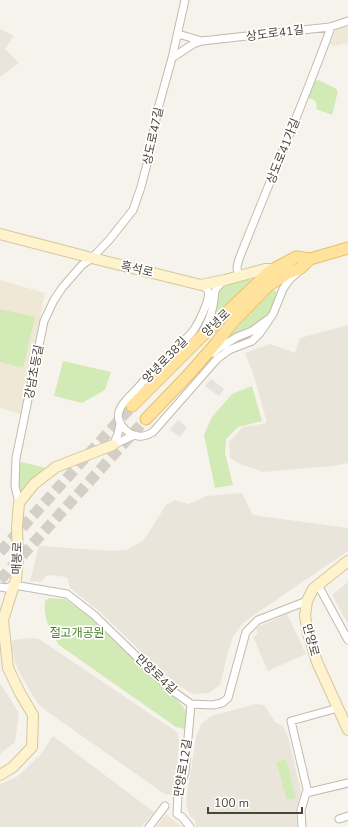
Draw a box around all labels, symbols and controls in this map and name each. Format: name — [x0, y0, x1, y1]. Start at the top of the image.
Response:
street label: 상도로41길 — [245, 21, 305, 45]
street label: 상도로47길 — [139, 106, 167, 166]
street label: 상도로41가길 — [263, 116, 303, 186]
street label: 흑석로 — [119, 257, 155, 281]
street label: 양녕로 — [199, 306, 233, 340]
street label: 양녕로38길 — [139, 333, 191, 387]
street label: 강남초등길 — [21, 343, 47, 401]
street label: 매봉로 — [8, 541, 26, 575]
street label: 만양로 — [299, 622, 323, 658]
park label: 절고개공원 — [49, 625, 105, 641]
street label: 만양로4길 — [132, 651, 180, 697]
street label: 만양로12길 — [171, 738, 195, 798]
scale bar — [208, 789, 302, 815]
text: 100 m — [214, 795, 249, 811]

